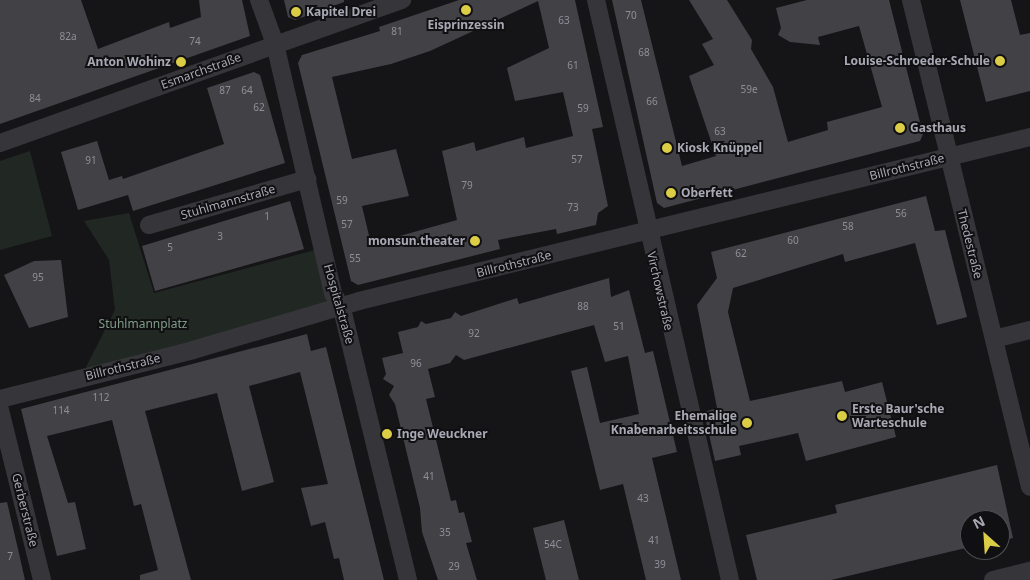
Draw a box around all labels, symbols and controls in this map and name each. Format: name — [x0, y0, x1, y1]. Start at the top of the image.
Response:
marker: Eisprinzessin — [460, 4, 472, 16]
place label: Kapitel Drei — [306, 5, 376, 19]
marker: Kapitel Drei — [290, 6, 302, 18]
house number: 70 — [625, 10, 637, 22]
house number: 63 — [558, 15, 570, 27]
place label: Eisprinzessin — [427, 18, 505, 32]
house number: 81 — [391, 26, 403, 38]
house number: 82a — [59, 31, 77, 43]
house number: 74 — [189, 36, 201, 48]
house number: 68 — [638, 47, 650, 59]
street label: Esmarchstraße — [159, 50, 243, 92]
place label: Louise-Schroeder-Schule — [844, 54, 990, 68]
place label: Anton Wohinz — [87, 55, 171, 69]
marker: Louise-Schroeder-Schule — [994, 55, 1006, 67]
marker: Anton Wohinz — [175, 56, 187, 68]
house number: 61 — [567, 60, 579, 72]
house number: 59e — [740, 84, 758, 96]
house number: 87 — [219, 85, 231, 97]
house number: 64 — [241, 85, 253, 97]
house number: 84 — [29, 93, 41, 105]
house number: 66 — [646, 96, 658, 108]
house number: 62 — [253, 102, 265, 114]
house number: 59 — [577, 103, 589, 115]
place label: Gasthaus — [910, 121, 966, 135]
marker: Gasthaus — [894, 122, 906, 134]
house number: 63 — [714, 126, 726, 138]
place label: Kiosk Knüppel — [677, 141, 762, 155]
marker: Kiosk Knüppel — [661, 142, 673, 154]
street label: Billrothstraße — [868, 151, 946, 183]
house number: 57 — [571, 154, 583, 166]
house number: 91 — [85, 155, 97, 167]
house number: 79 — [461, 180, 473, 192]
street label: Stuhlmannstraße — [179, 182, 277, 222]
place label: Oberfett — [681, 186, 733, 200]
marker: Oberfett — [665, 187, 677, 199]
house number: 59 — [336, 195, 348, 207]
house number: 73 — [567, 202, 579, 214]
house number: 56 — [895, 208, 907, 220]
street label: Thedestraße — [954, 208, 986, 280]
house number: 1 — [264, 211, 270, 223]
house number: 57 — [341, 219, 353, 231]
house number: 58 — [842, 221, 854, 233]
house number: 3 — [217, 231, 223, 243]
place label: monsun.theater — [368, 234, 465, 248]
marker: monsun.theater — [469, 235, 481, 247]
house number: 60 — [787, 235, 799, 247]
house number: 5 — [167, 242, 173, 254]
street label: Billrothstraße — [475, 248, 553, 280]
house number: 62 — [735, 248, 747, 260]
street label: Virchowstraße — [644, 250, 676, 332]
house number: 55 — [349, 253, 361, 265]
street label: Hospitalstraße — [321, 262, 357, 346]
house number: 95 — [32, 272, 44, 284]
house number: 88 — [577, 301, 589, 313]
park label: Stuhlmannplatz — [99, 317, 187, 331]
house number: 51 — [613, 321, 625, 333]
house number: 92 — [468, 328, 480, 340]
street label: Billrothstraße — [84, 351, 162, 383]
house number: 96 — [410, 358, 422, 370]
house number: 112 — [92, 392, 110, 404]
place label: Erste Baur'sche Warteschule — [852, 402, 944, 430]
house number: 114 — [52, 405, 70, 417]
place label: Ehemalige Knabenarbeitsschule — [611, 409, 737, 437]
marker: Erste Baur'sche Warteschule — [836, 410, 848, 422]
marker: Ehemalige Knabenarbeitsschule — [741, 417, 753, 429]
place label: Inge Weuckner — [397, 427, 488, 441]
marker: Inge Weuckner — [381, 428, 393, 440]
house number: 41 — [423, 471, 435, 483]
street label: Gerberstraße — [9, 472, 41, 548]
house number: 43 — [637, 493, 649, 505]
north arrow — [960, 510, 1010, 560]
text: N — [969, 511, 988, 533]
house number: 35 — [439, 527, 451, 539]
house number: 41 — [648, 535, 660, 547]
house number: 54C — [544, 539, 562, 551]
house number: 7 — [7, 551, 13, 563]
house number: 39 — [654, 559, 666, 571]
house number: 29 — [448, 561, 460, 573]

